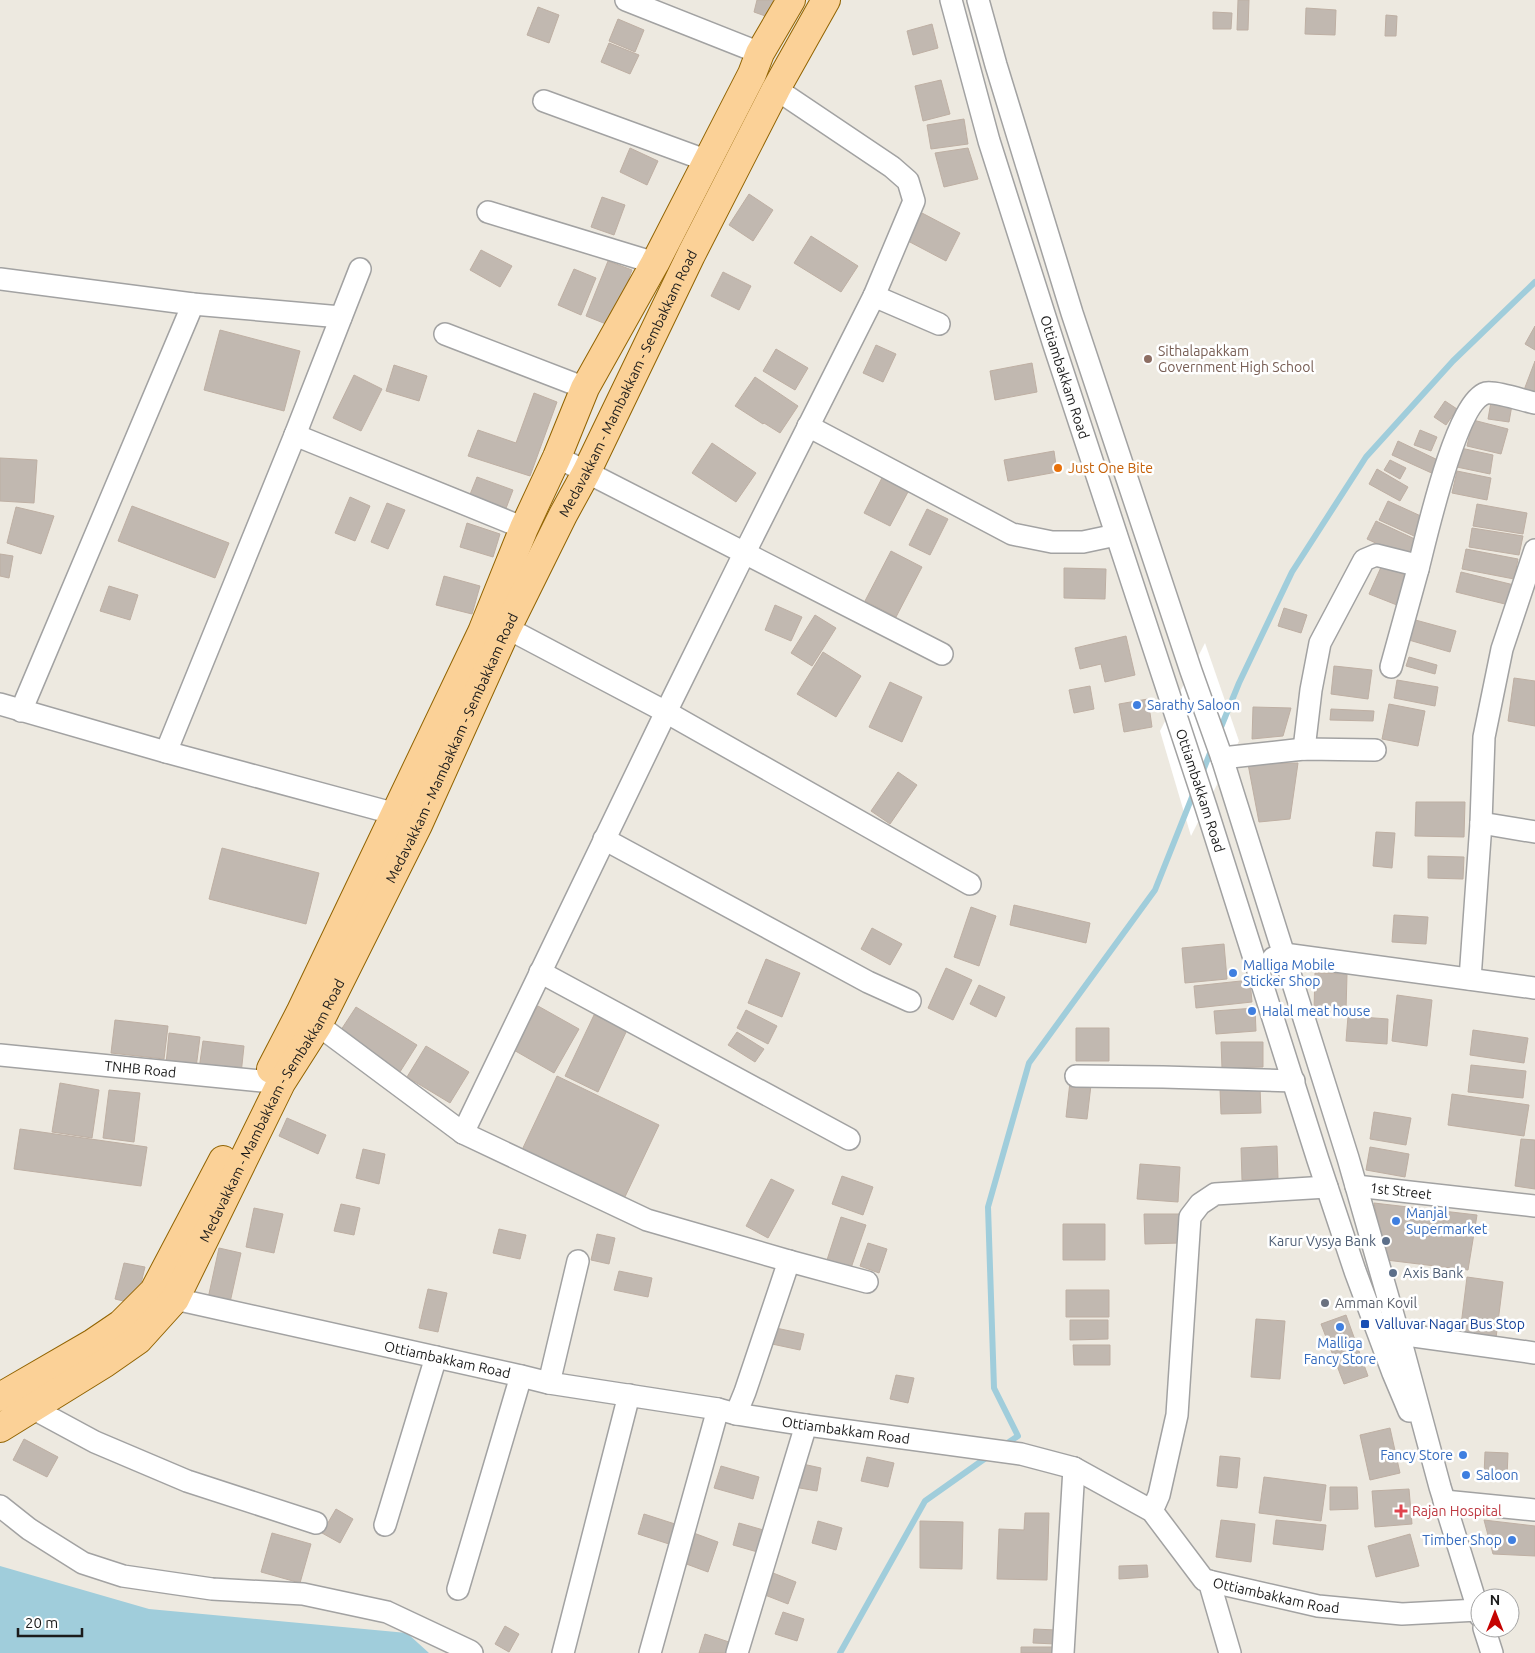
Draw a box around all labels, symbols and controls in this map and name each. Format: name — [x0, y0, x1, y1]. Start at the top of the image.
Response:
street label: Medavakkam - Mambakkam - Sembakkam Road — [555, 247, 700, 520]
street label: Ottiambakkam Road — [1037, 313, 1092, 441]
place label: Sithalapakkam Government High School — [1158, 343, 1314, 375]
marker: Sithalapakkam Government High School — [1142, 353, 1154, 365]
place label: Just One Bite — [1068, 460, 1153, 476]
marker: Just One Bite — [1052, 462, 1064, 474]
street label: Medavakkam - Mambakkam - Sembakkam Road — [382, 610, 521, 886]
place label: Sarathy Saloon — [1147, 697, 1240, 713]
marker: Sarathy Saloon — [1131, 699, 1143, 711]
street label: Ottiambakkam Road — [1173, 727, 1228, 854]
place label: Malliga Mobile Sticker Shop — [1243, 957, 1335, 989]
marker: Malliga Mobile Sticker Shop — [1227, 967, 1239, 979]
street label: Medavakkam - Mambakkam - Sembakkam Road — [196, 976, 348, 1245]
place label: Halal meat house — [1262, 1003, 1370, 1019]
marker: Halal meat house — [1246, 1005, 1258, 1017]
street label: TNHB Road — [104, 1057, 177, 1081]
street label: 1st Street — [1369, 1180, 1433, 1202]
place label: Manjal Supermarket — [1406, 1205, 1488, 1237]
marker: Manjal Supermarket — [1390, 1215, 1402, 1227]
place label: Karur Vysya Bank — [1268, 1233, 1376, 1249]
marker: Karur Vysya Bank — [1380, 1235, 1392, 1247]
place label: Axis Bank — [1403, 1265, 1463, 1281]
marker: Axis Bank — [1387, 1267, 1399, 1279]
place label: Amman Kovil — [1335, 1295, 1417, 1311]
marker: Amman Kovil — [1319, 1297, 1331, 1309]
place label: Valluvar Nagar Bus Stop — [1375, 1316, 1525, 1332]
marker: Valluvar Nagar Bus Stop — [1359, 1318, 1371, 1330]
marker: Malliga Fancy Store — [1334, 1321, 1346, 1333]
place label: Malliga Fancy Store — [1304, 1335, 1376, 1367]
street label: Ottiambakkam Road — [383, 1338, 512, 1381]
street label: Ottiambakkam Road — [781, 1413, 911, 1447]
place label: Fancy Store — [1380, 1447, 1453, 1463]
marker: Fancy Store — [1457, 1449, 1469, 1461]
place label: Saloon — [1476, 1467, 1519, 1483]
marker: Saloon — [1460, 1469, 1472, 1481]
place label: Rajan Hospital — [1412, 1503, 1502, 1519]
marker: Rajan Hospital — [1394, 1504, 1408, 1518]
place label: Timber Shop — [1422, 1532, 1502, 1548]
marker: Timber Shop — [1506, 1534, 1518, 1546]
street label: Ottiambakkam Road — [1211, 1574, 1340, 1616]
north arrow — [1470, 1588, 1520, 1638]
text: N — [1490, 1592, 1500, 1608]
scale bar — [18, 1606, 81, 1638]
text: 20 m — [25, 1614, 58, 1631]

